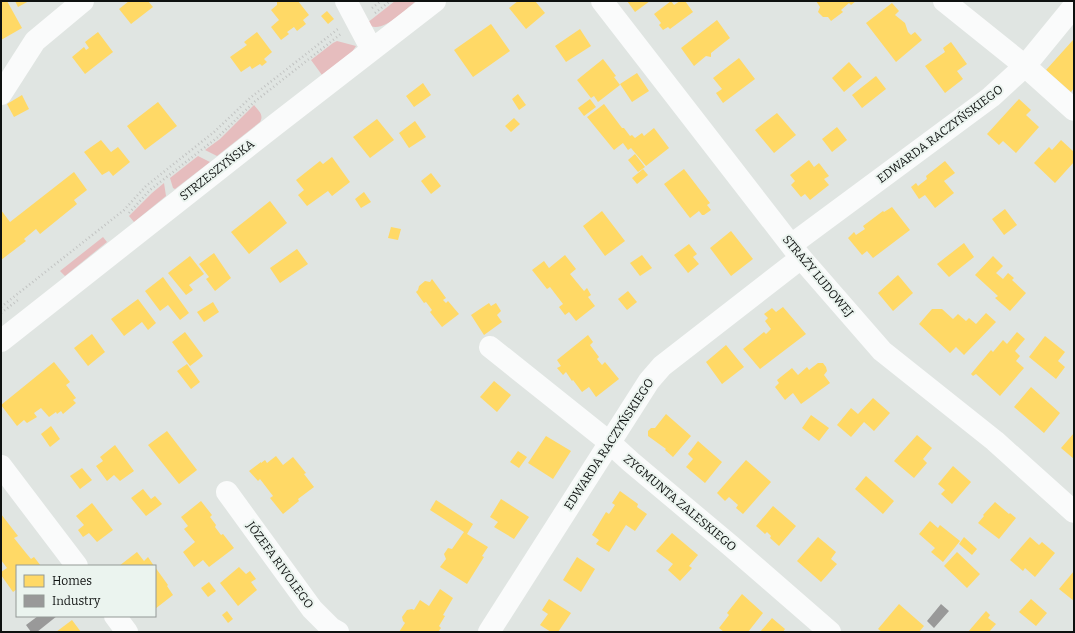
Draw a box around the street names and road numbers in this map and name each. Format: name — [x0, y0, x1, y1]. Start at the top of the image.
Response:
street label: EDWARDA RACZYŃSKIEGO — [874, 81, 1006, 186]
street label: STRZESZYŃSKA — [176, 135, 257, 203]
street label: STRAŻY LUDOWEJ — [780, 232, 857, 320]
street label: EDWARDA RACZYŃSKIEGO — [560, 375, 657, 512]
street label: ZYGMUNTA ZALESKIEGO — [621, 452, 739, 554]
street label: JÓZEFA RIVOLEGO — [243, 517, 317, 611]

